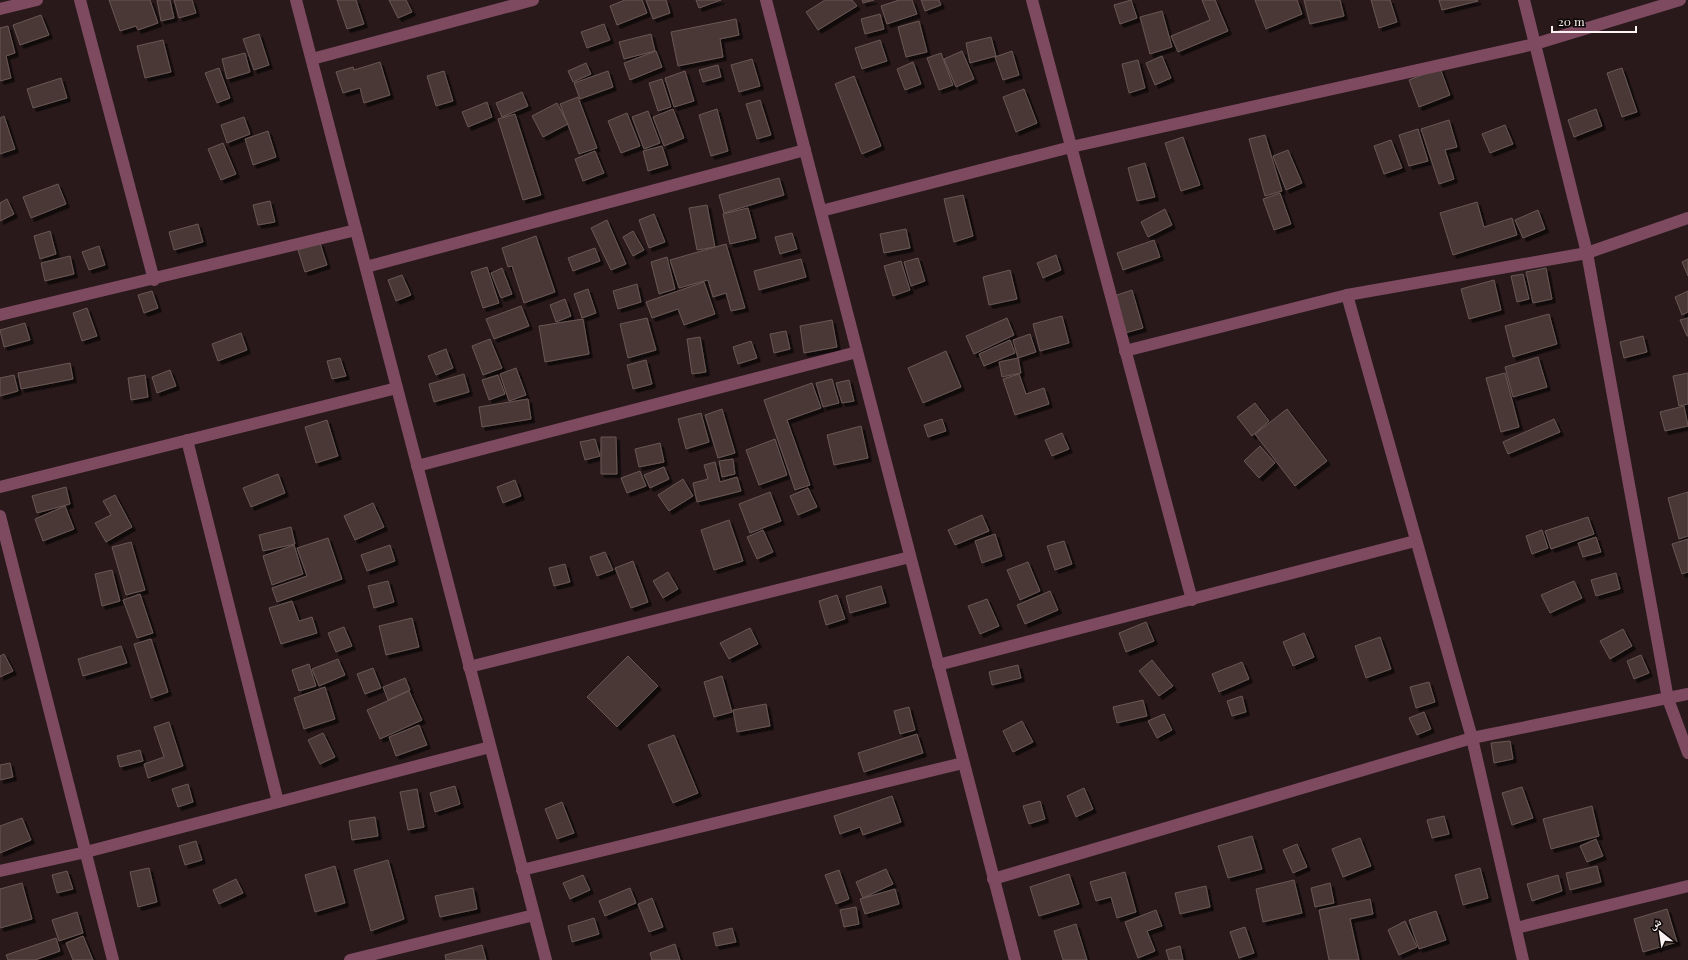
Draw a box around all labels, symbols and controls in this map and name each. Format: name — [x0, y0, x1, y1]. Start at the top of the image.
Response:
scale bar — [1552, 8, 1636, 34]
text: 20 m — [1558, 13, 1585, 29]
north arrow — [1640, 912, 1680, 952]
text: ش — [1646, 913, 1664, 933]

